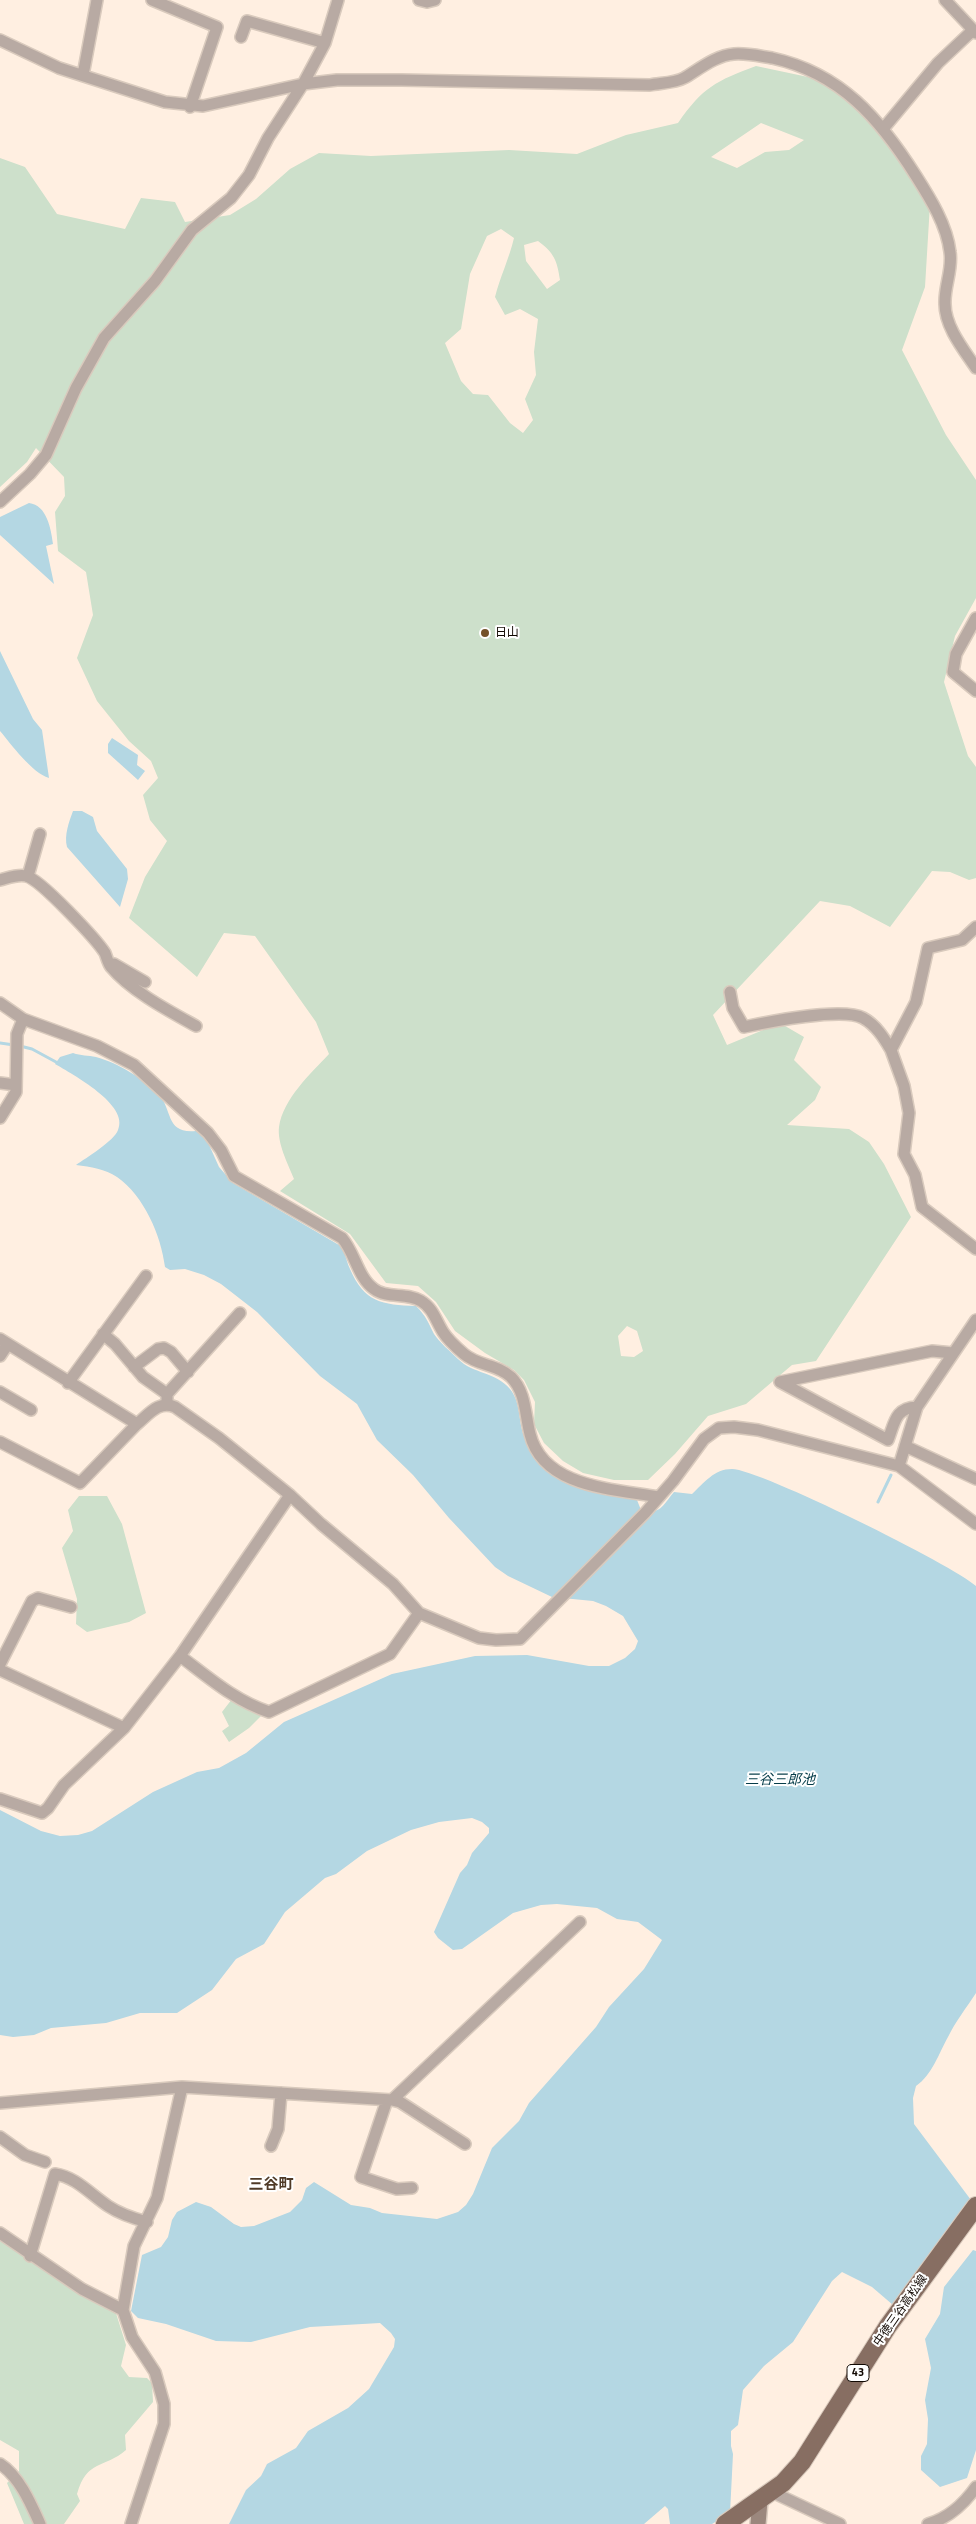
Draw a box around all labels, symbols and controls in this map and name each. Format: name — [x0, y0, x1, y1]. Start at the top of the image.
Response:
place label: 日山 — [495, 626, 519, 640]
marker: 日山 — [479, 627, 491, 639]
water label: 三谷三郎池 — [745, 1773, 815, 1789]
district label: 三谷町 — [249, 2176, 293, 2194]
street label: 中徳三谷高松線 — [871, 2272, 931, 2350]
road number: 43 — [847, 2364, 869, 2382]

